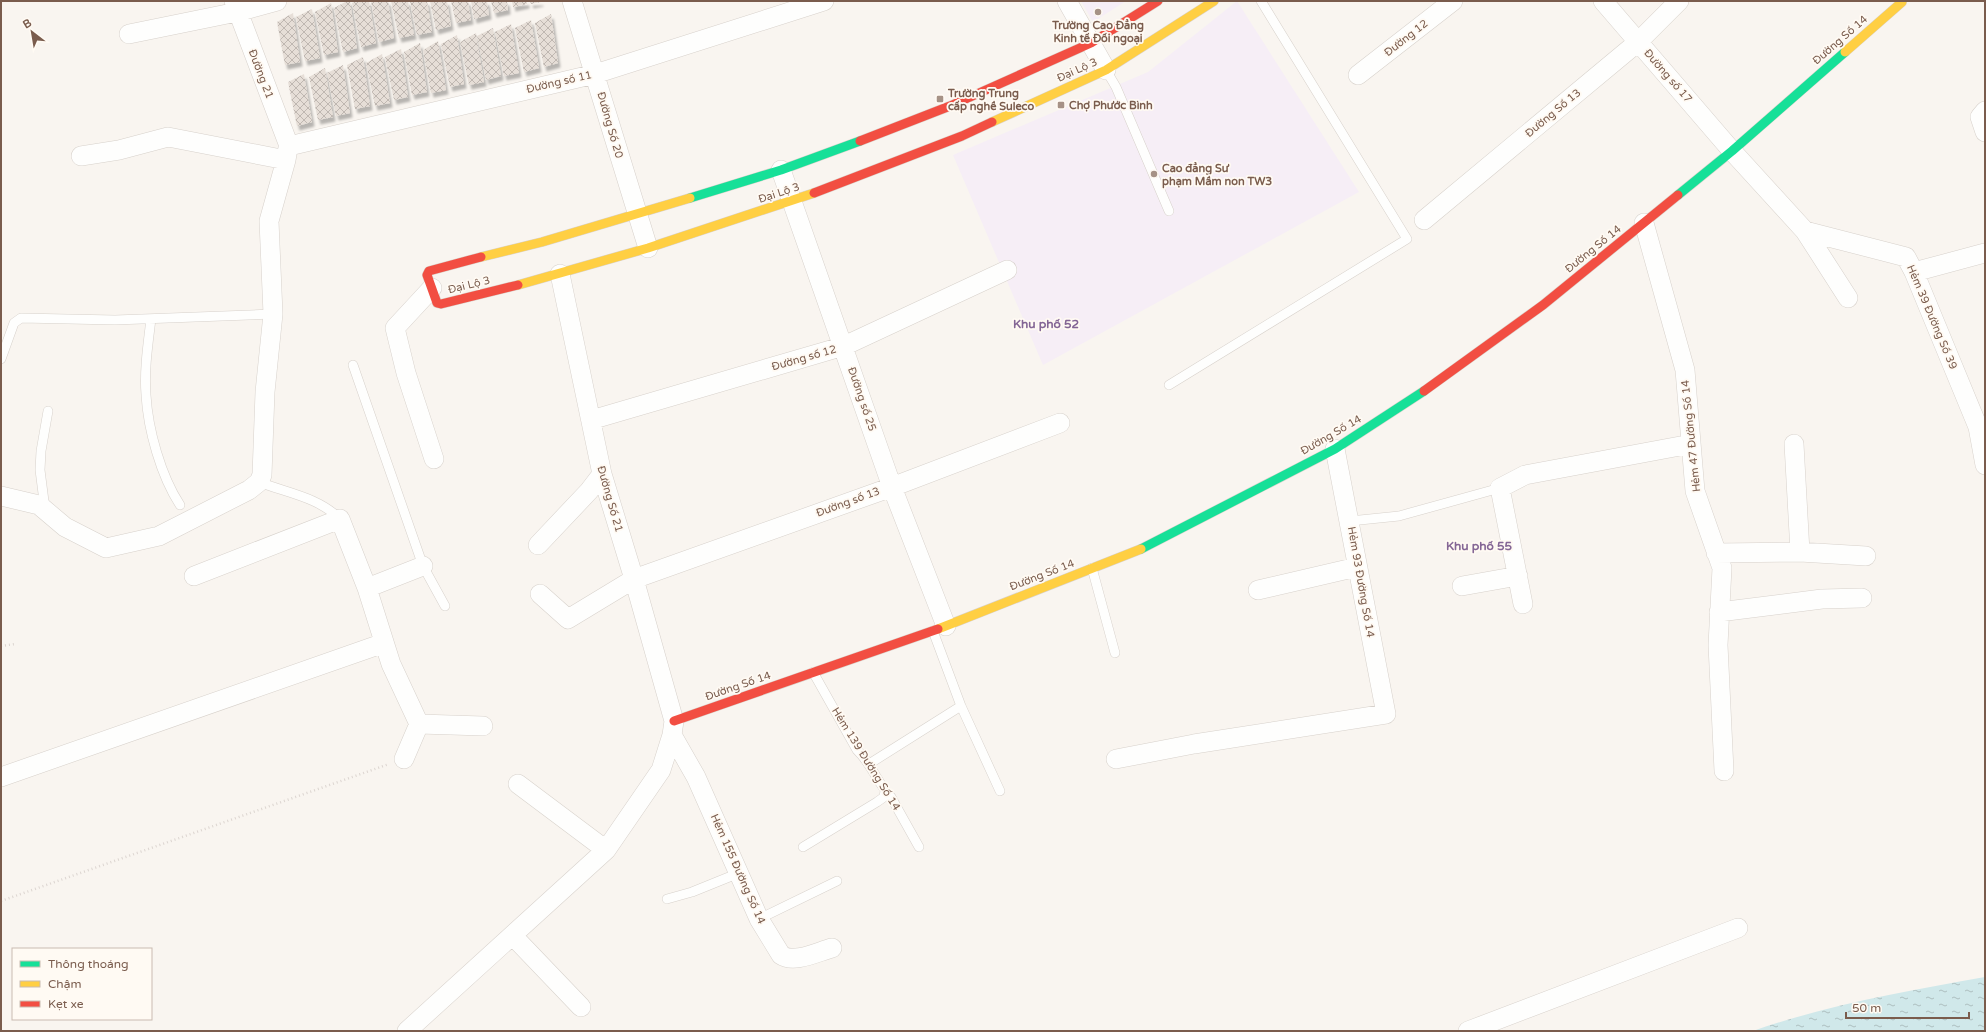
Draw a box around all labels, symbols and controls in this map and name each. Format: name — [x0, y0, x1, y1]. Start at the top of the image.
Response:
marker: Trường Cao Đẳng Kinh tế Đối ngoại — [1093, 7, 1103, 17]
north arrow — [12, 12, 52, 52]
street label: Đường Số 14 — [1810, 13, 1870, 67]
text: B — [20, 16, 34, 31]
street label: Đường 12 — [1381, 17, 1431, 59]
place label: Trường Cao Đẳng Kinh tế Đối ngoại — [1051, 19, 1144, 46]
street label: Đường 21 — [246, 47, 276, 101]
street label: Đường số 17 — [1641, 47, 1695, 106]
street label: Đại Lộ 3 — [1055, 55, 1099, 85]
street label: Đường số 11 — [525, 68, 593, 96]
street label: Đường Số 13 — [1523, 86, 1583, 140]
place label: Trường Trung cấp nghề Suleco — [947, 87, 1034, 114]
street label: Đường Số 20 — [594, 90, 626, 160]
marker: Trường Trung cấp nghề Suleco — [935, 94, 945, 104]
place label: Chợ Phước Bình — [1069, 99, 1153, 112]
marker: Chợ Phước Bình — [1056, 100, 1066, 110]
place label: Cao đẳng Sư phạm Mầm non TW3 — [1162, 162, 1272, 189]
marker: Cao đẳng Sư phạm Mầm non TW3 — [1149, 169, 1159, 179]
street label: Đại Lộ 3 — [757, 180, 801, 206]
street label: Đường Số 14 — [1562, 222, 1624, 276]
street label: Hẻm 39 Đường Số 39 — [1904, 263, 1960, 371]
street label: Đại Lộ 3 — [447, 273, 491, 296]
district label: Khu phố 52 — [1013, 317, 1079, 332]
street label: Đường số 12 — [770, 343, 838, 373]
street label: Đường số 25 — [845, 365, 879, 433]
street label: Hẻm 47 Đường Số 14 — [1679, 379, 1703, 493]
street label: Đường Số 14 — [1298, 412, 1364, 458]
street label: Đường Số 21 — [594, 464, 626, 534]
street label: Đường số 13 — [814, 484, 882, 520]
street label: Hẻm 93 Đường Số 14 — [1345, 526, 1377, 639]
district label: Khu phố 55 — [1446, 539, 1513, 554]
street label: Đường Số 14 — [1008, 557, 1076, 593]
street label: Đường Số 14 — [704, 669, 773, 703]
street label: Hẻm 139 Đường Số 14 — [829, 705, 903, 813]
street label: Hẻm 155 Đường Số 14 — [708, 812, 768, 926]
legend — [12, 948, 152, 1020]
text: Thông thoáng — [48, 957, 129, 971]
text: Chậm — [48, 977, 81, 991]
scale bar — [1846, 994, 1969, 1020]
text: Kẹt xe — [48, 997, 84, 1011]
text: 50 m — [1852, 1001, 1881, 1015]

